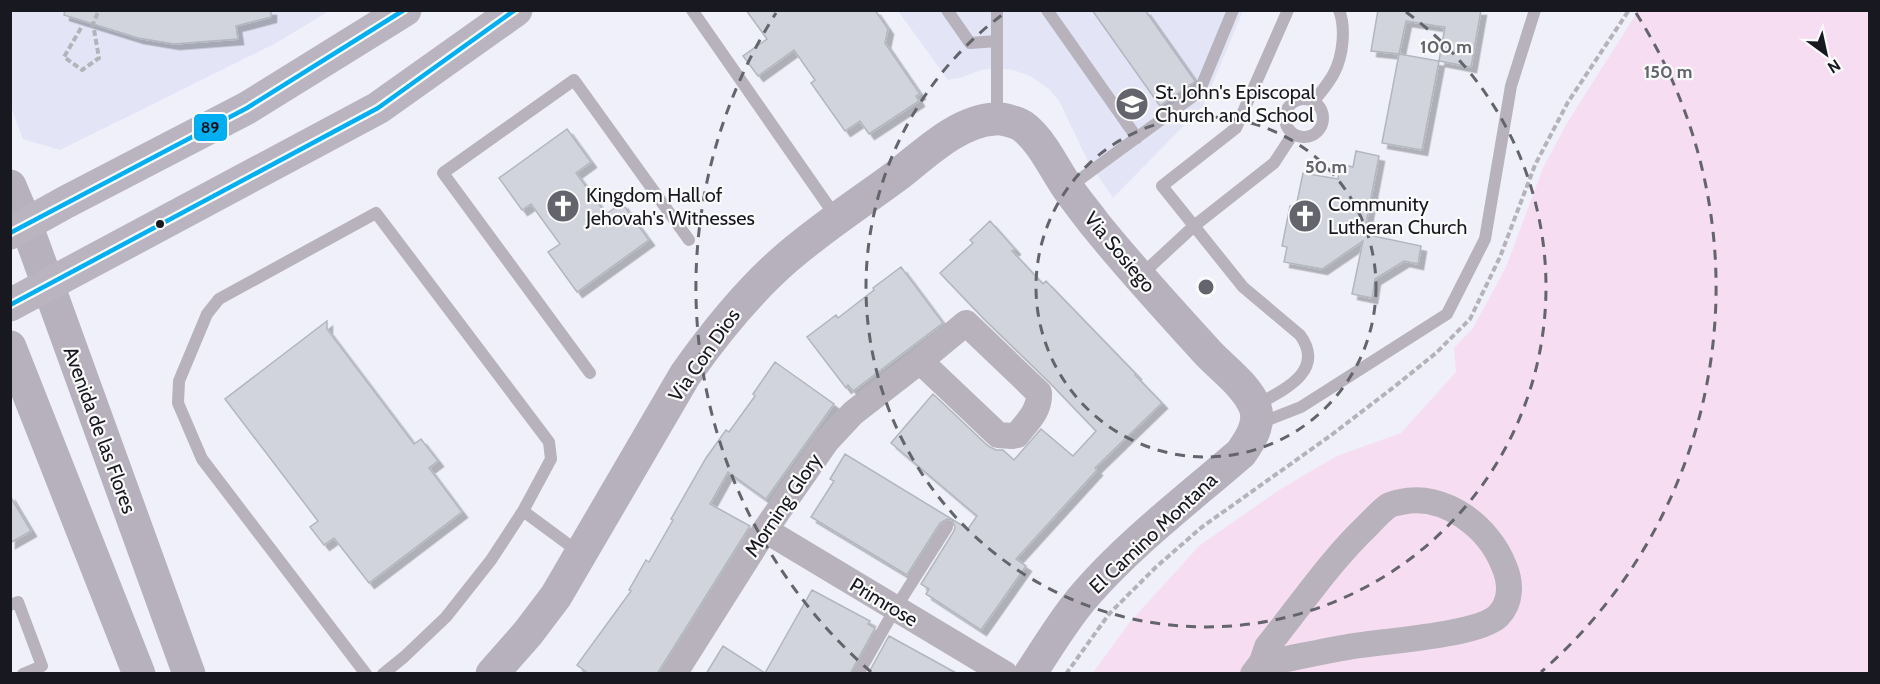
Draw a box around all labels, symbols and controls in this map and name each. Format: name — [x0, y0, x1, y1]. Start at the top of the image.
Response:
north arrow — [1796, 24, 1856, 84]
text: 100 m — [1420, 36, 1472, 58]
text: N — [1824, 55, 1844, 77]
text: 150 m — [1644, 61, 1692, 83]
place label: St. John's Episcopal Church and School — [1155, 80, 1315, 127]
school or university icon: St. John's Episcopal Church and School — [1114, 86, 1150, 122]
line badge: 89 — [193, 113, 228, 142]
text: 89 — [201, 118, 219, 137]
text: 50 m — [1305, 156, 1347, 178]
place label: Kingdom Hall of Jehovah's Witnesses — [585, 183, 755, 230]
church icon: Kingdom Hall of Jehovah's Witnesses — [545, 188, 581, 224]
place label: Community Lutheran Church — [1328, 192, 1467, 239]
church icon: Community Lutheran Church — [1287, 198, 1323, 234]
street label: Via Sosiego — [1079, 207, 1161, 297]
unlabelled marker — [154, 218, 166, 230]
centre of rings — [1196, 277, 1216, 297]
street label: Via Con Dios — [663, 304, 745, 406]
street label: Avenida de las Flores — [59, 343, 141, 517]
street label: Morning Glory — [740, 449, 826, 561]
street label: El Camino Montana — [1084, 467, 1222, 598]
street label: Primrose — [846, 572, 922, 632]

